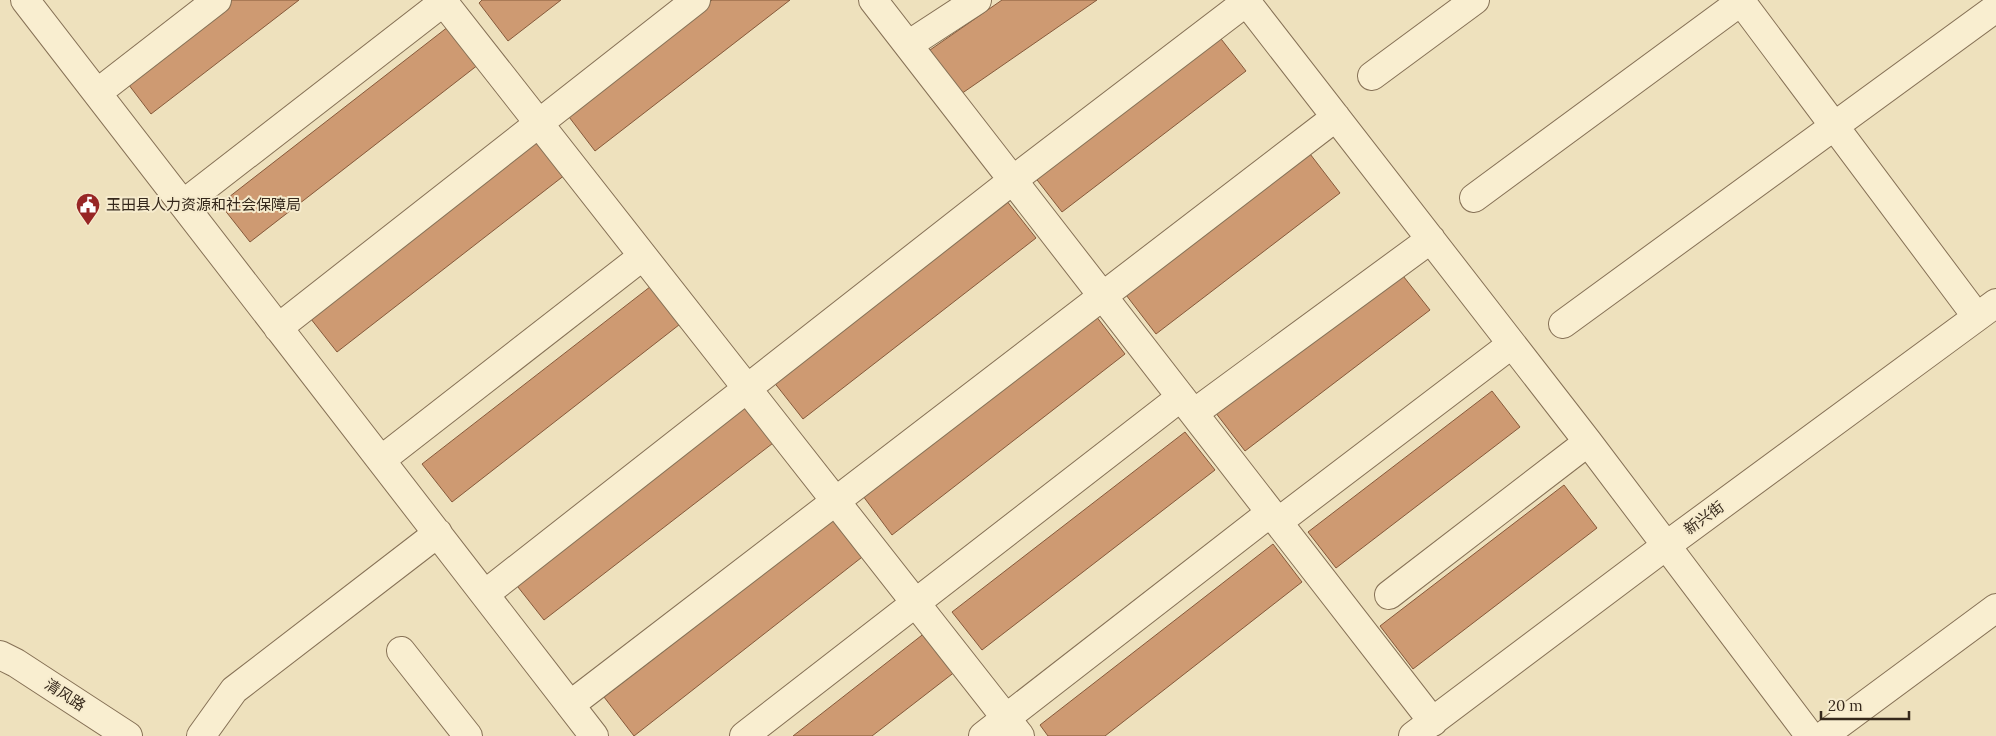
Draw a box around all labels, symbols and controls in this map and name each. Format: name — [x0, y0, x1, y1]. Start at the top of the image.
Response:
public building icon: 玉田县人力资源和社会保障局 — [75, 192, 101, 226]
place label: 玉田县人力资源和社会保障局 — [106, 195, 301, 214]
street label: 新兴街 — [1680, 497, 1727, 539]
street label: 清风路 — [41, 674, 89, 715]
scale bar — [1821, 688, 1908, 720]
text: 20 m — [1828, 696, 1863, 715]

